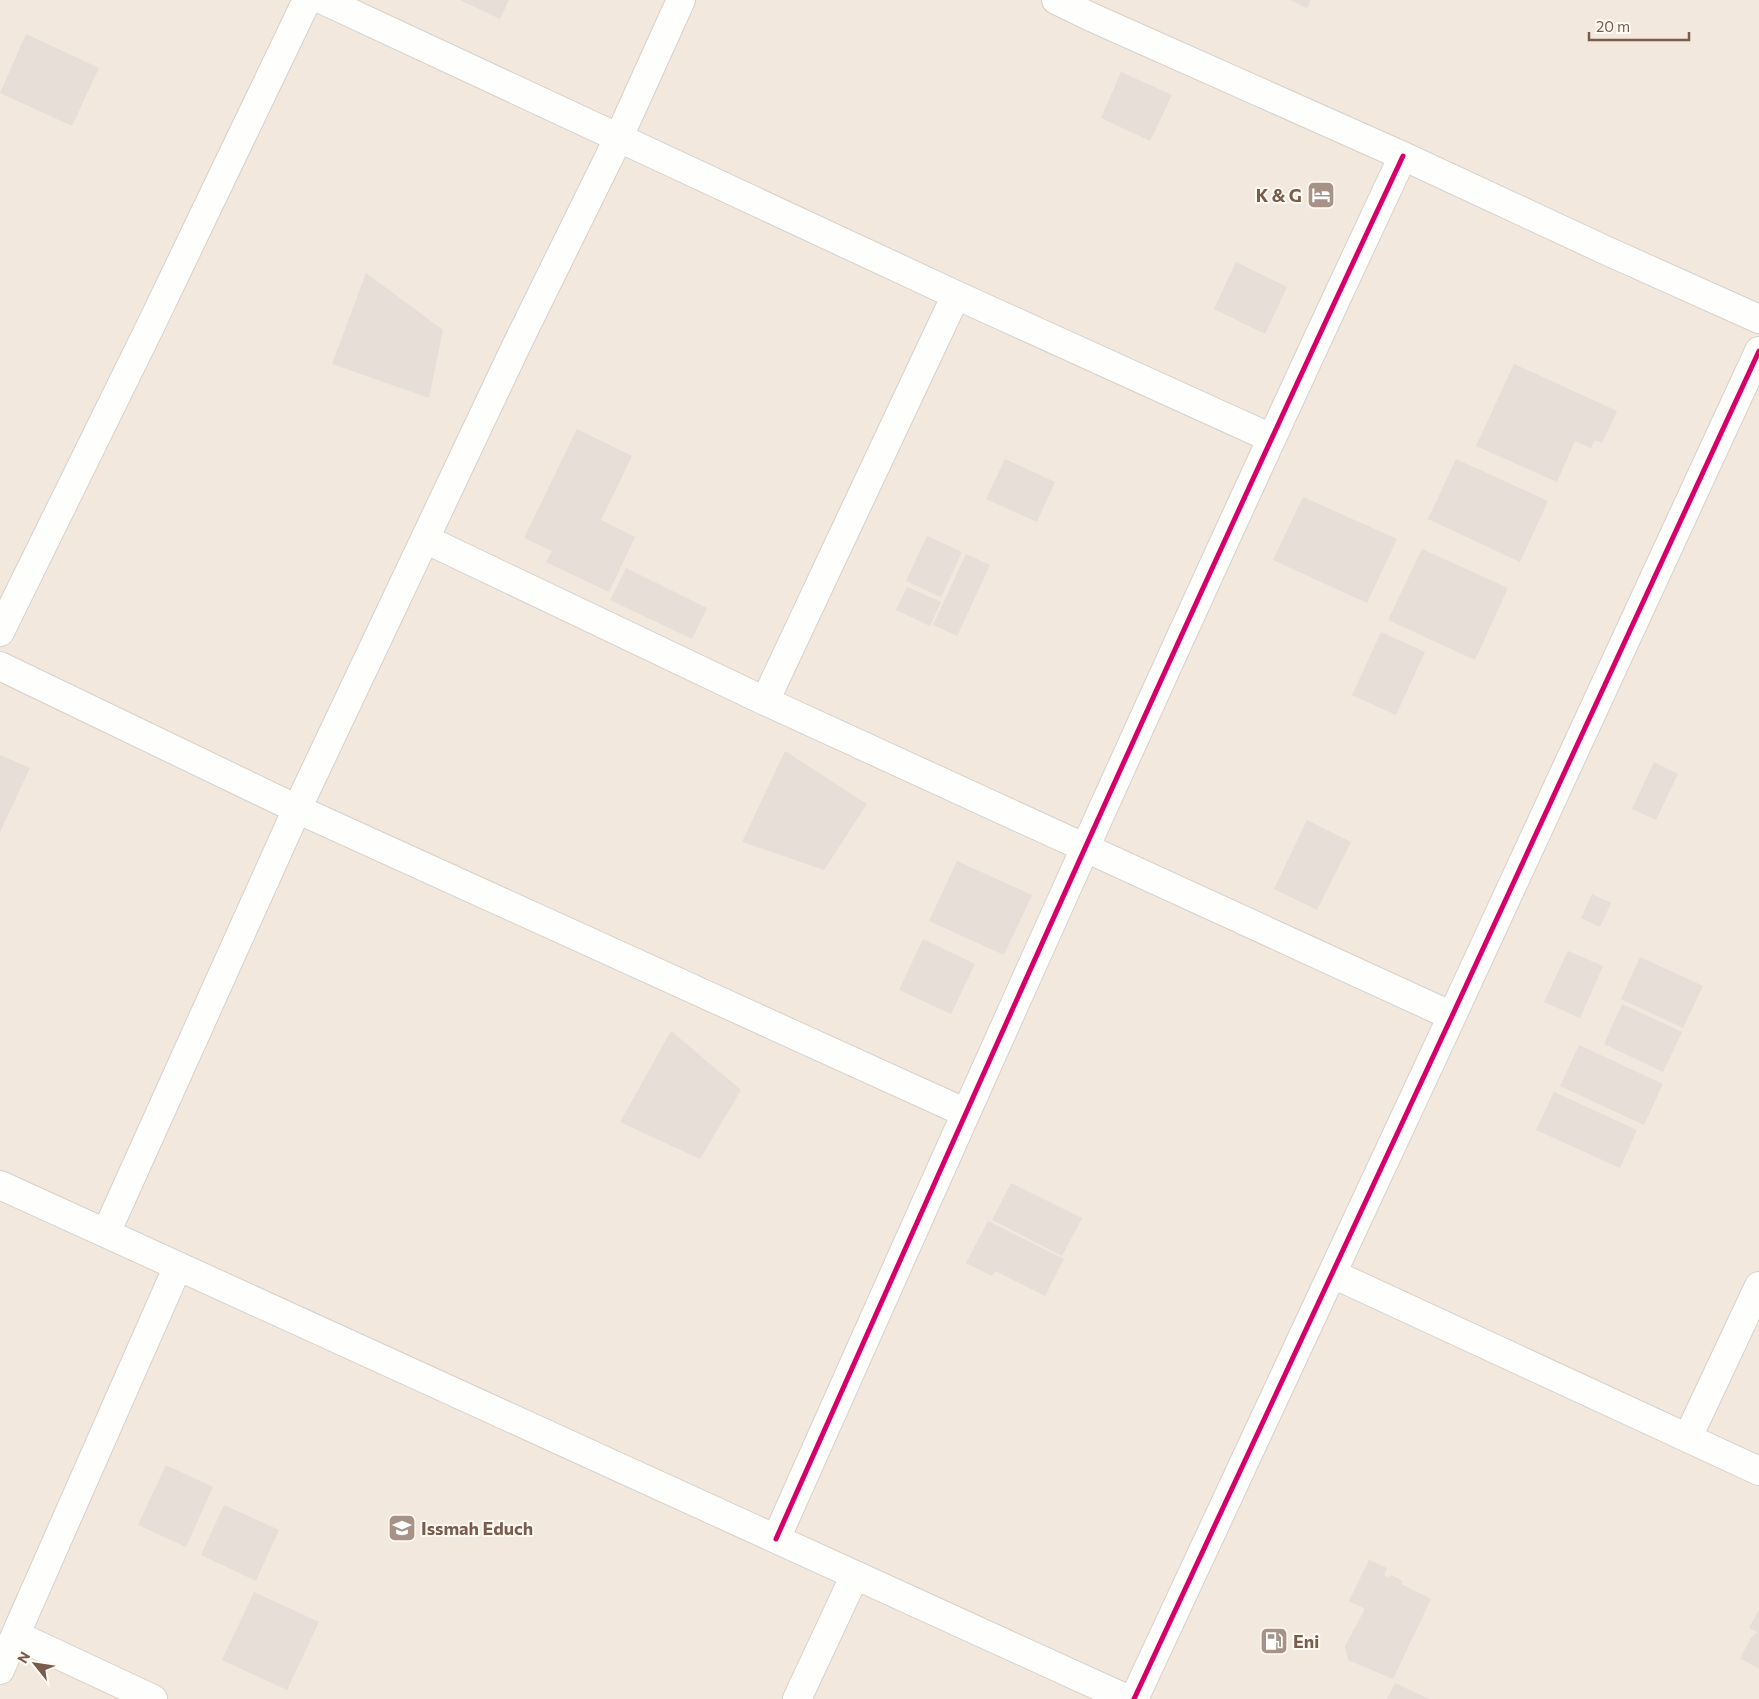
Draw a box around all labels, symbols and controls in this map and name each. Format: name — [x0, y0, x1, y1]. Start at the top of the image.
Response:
scale bar — [1589, 10, 1689, 42]
text: 20 m — [1596, 17, 1630, 35]
hotel icon: K & G — [1306, 180, 1336, 210]
place label: K & G — [1256, 184, 1302, 206]
school or university icon: Issmah Educh — [387, 1513, 417, 1543]
place label: Issmah Educh — [421, 1517, 533, 1539]
fuel station icon: Eni — [1259, 1626, 1289, 1656]
place label: Eni — [1293, 1630, 1319, 1652]
north arrow — [10, 1639, 60, 1689]
text: N — [13, 1648, 33, 1666]

